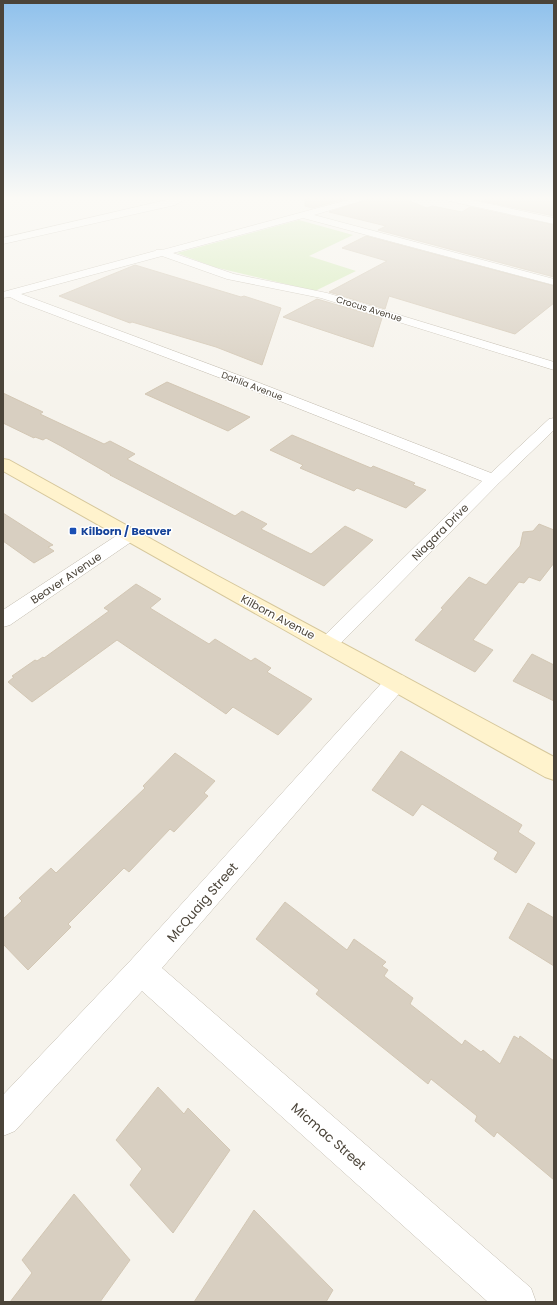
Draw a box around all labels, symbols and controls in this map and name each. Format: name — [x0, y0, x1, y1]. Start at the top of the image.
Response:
street label: Crocus Avenue — [335, 293, 404, 325]
street label: Dahlia Avenue — [220, 369, 285, 403]
street label: Niagara Drive — [408, 500, 472, 564]
place label: Kilborn / Beaver — [81, 523, 172, 539]
marker: Kilborn / Beaver — [68, 526, 78, 536]
street label: Beaver Avenue — [27, 548, 105, 608]
street label: Kilborn Avenue — [238, 591, 318, 643]
street label: McQuaig Street — [162, 858, 243, 946]
street label: Micmac Street — [287, 1098, 371, 1175]

